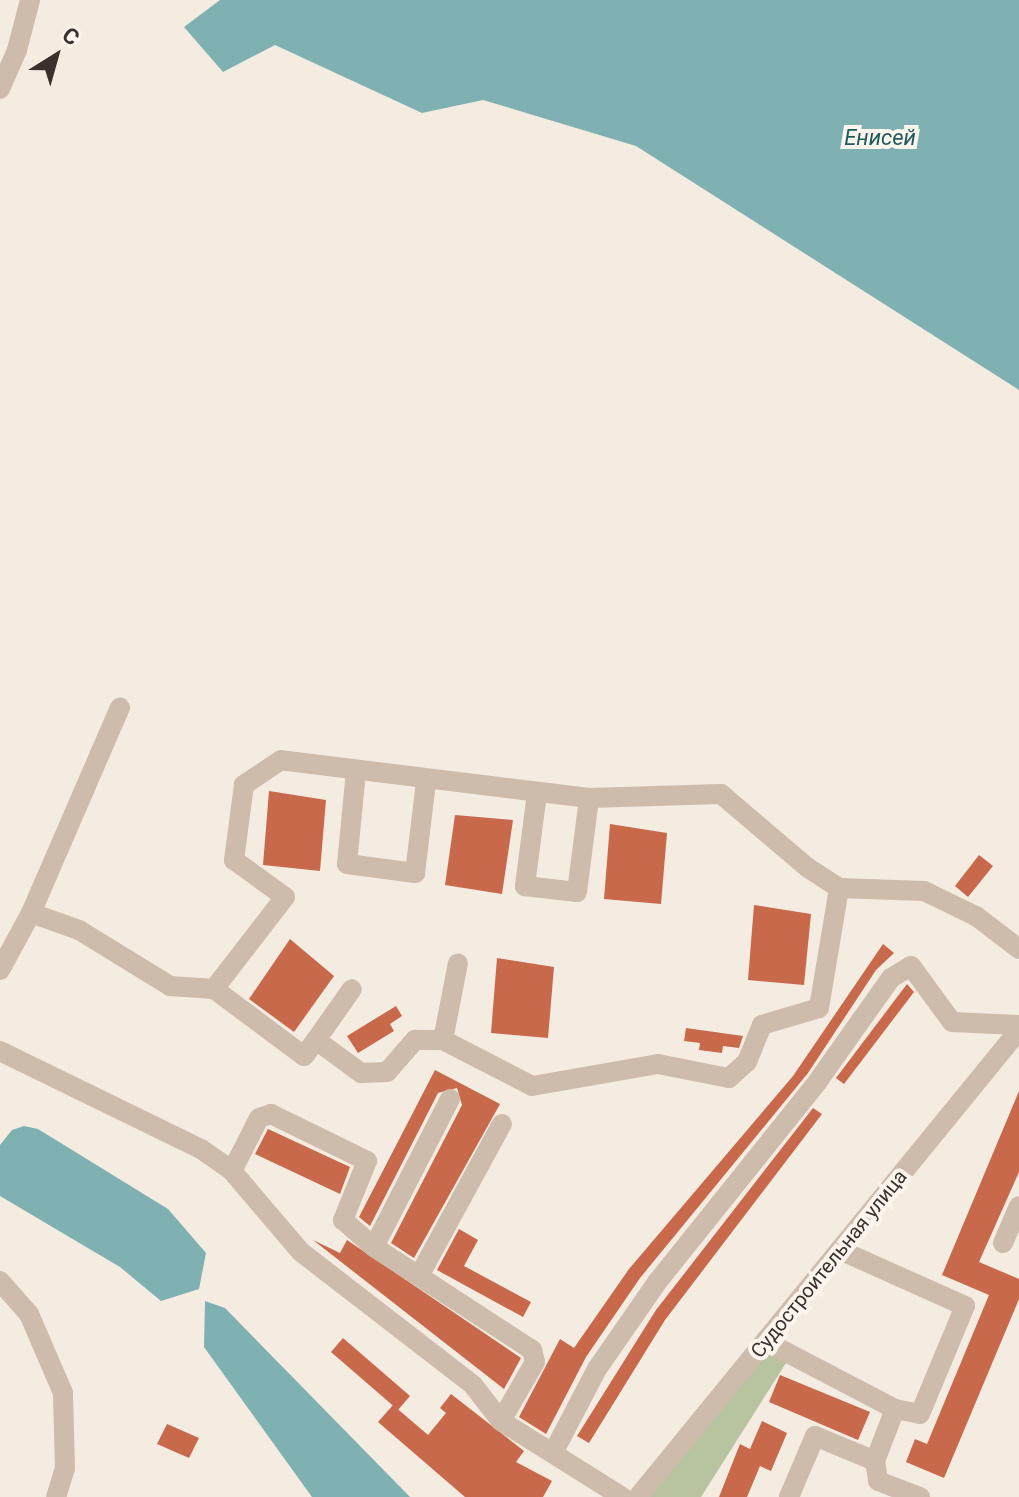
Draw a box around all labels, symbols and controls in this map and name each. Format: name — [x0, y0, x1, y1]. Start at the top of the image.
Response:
north arrow — [16, 16, 96, 96]
text: С — [57, 22, 84, 51]
water label: Енисей — [844, 125, 916, 151]
street label: Судостроительная улица — [746, 1165, 912, 1363]

